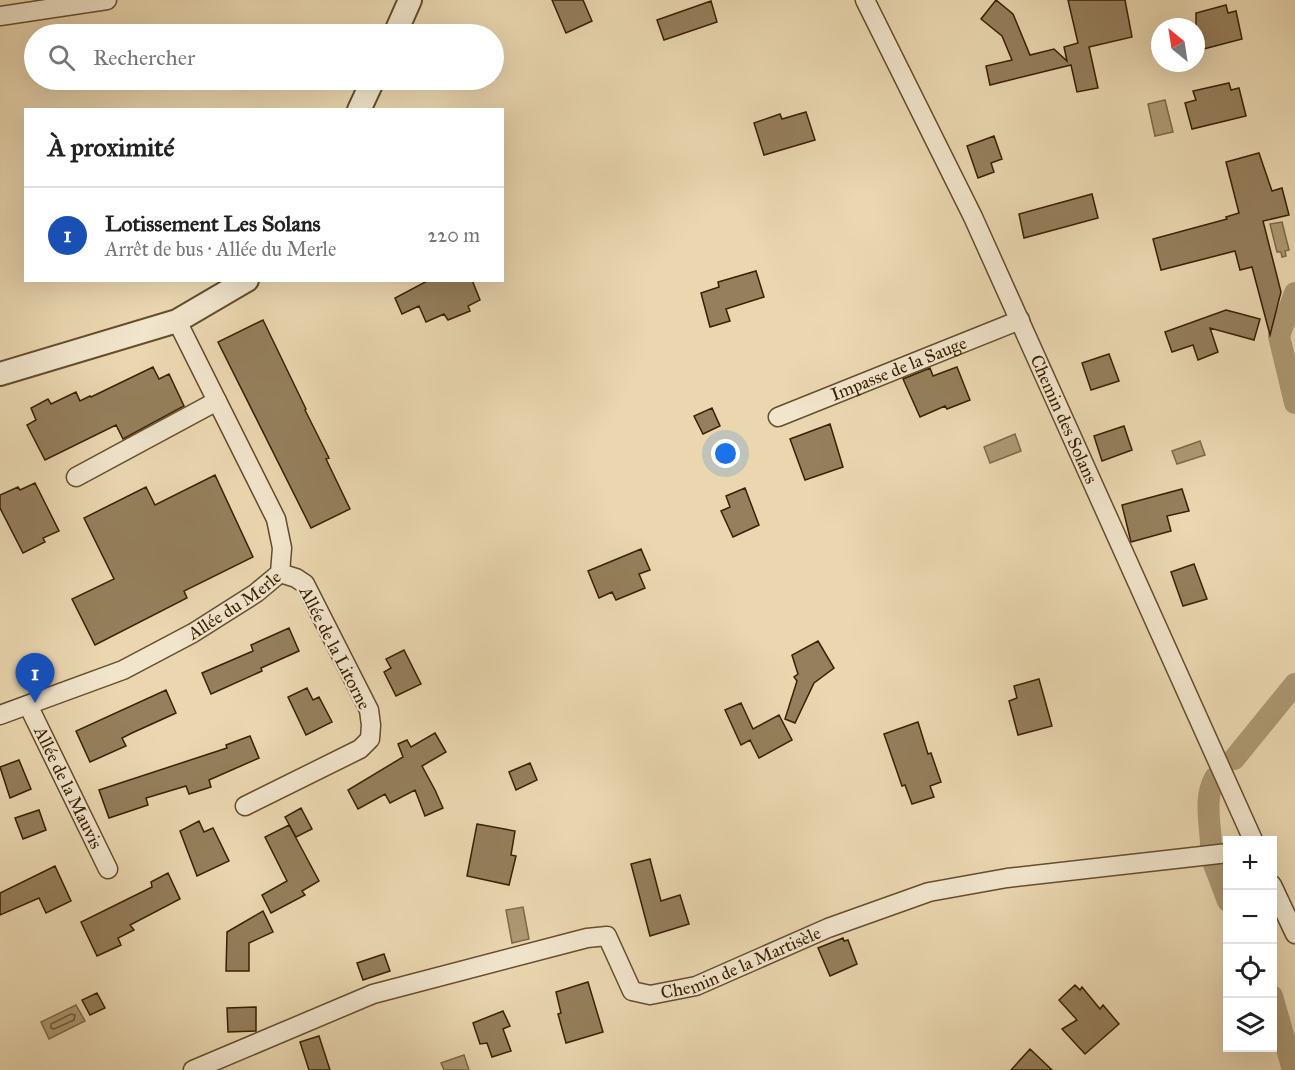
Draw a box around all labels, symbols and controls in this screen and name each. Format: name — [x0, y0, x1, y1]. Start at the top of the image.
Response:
north arrow — [1151, 18, 1205, 72]
search box — [24, 24, 504, 90]
icon: search — [45, 41, 78, 74]
text: Rechercher — [93, 44, 195, 71]
text: À proximité — [48, 131, 174, 163]
text: Lotissement Les Solans — [105, 210, 321, 237]
text: 1 — [64, 223, 71, 247]
text: 220 m — [428, 223, 480, 247]
text: Arrêt de bus · Allée du Merle — [105, 237, 336, 261]
street label: Impasse de la Sauge — [828, 332, 970, 406]
street label: Chemin des Solans — [1025, 351, 1102, 487]
your location — [711, 439, 740, 468]
street label: Allée du Merle — [183, 566, 286, 645]
street label: Allée de la Litorne — [294, 582, 375, 713]
pin: 1 — [15, 654, 54, 703]
street label: Allée de la Mauvis — [29, 722, 107, 852]
map controls — [1223, 836, 1277, 1052]
button: + — [1223, 836, 1277, 890]
button: − — [1223, 890, 1277, 944]
street label: Chemin de la Martisèle — [659, 922, 824, 1004]
button: locate — [1223, 944, 1277, 998]
button: layers — [1223, 998, 1277, 1052]

